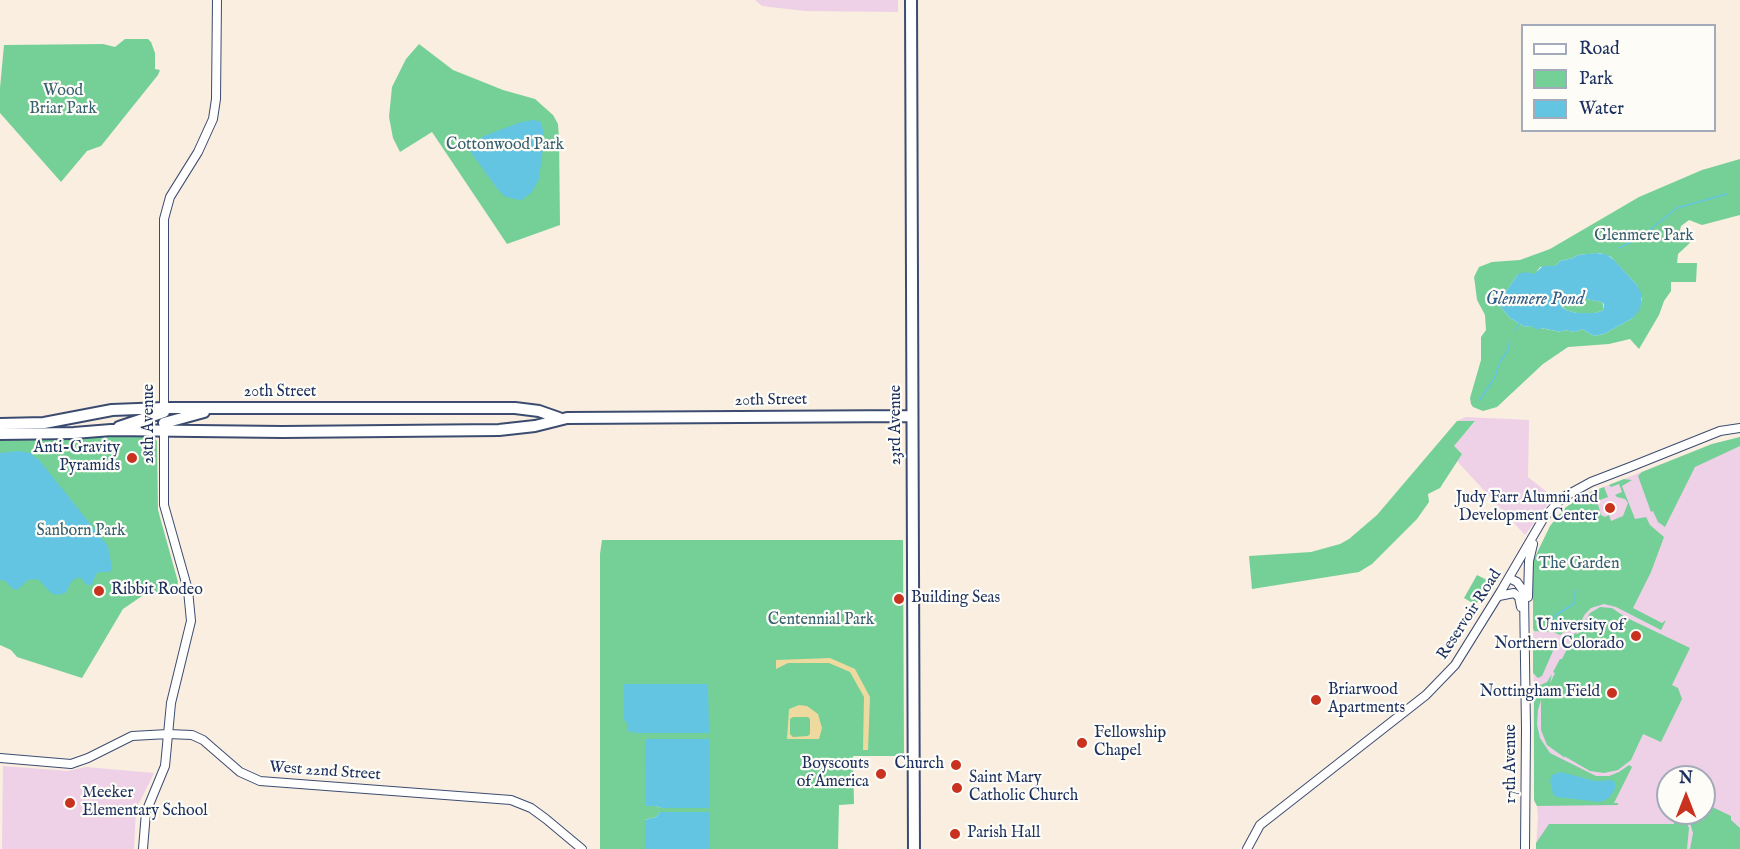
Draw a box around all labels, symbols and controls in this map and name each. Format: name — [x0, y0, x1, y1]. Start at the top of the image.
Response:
legend — [1521, 24, 1716, 132]
text: Road — [1579, 38, 1620, 61]
text: Park — [1579, 68, 1613, 91]
park label: Wood Briar Park — [29, 82, 97, 120]
text: Water — [1579, 98, 1624, 121]
park label: Cottonwood Park — [446, 136, 564, 156]
park label: Glenmere Park — [1594, 227, 1694, 247]
water label: Glenmere Pond — [1486, 289, 1584, 311]
street label: 20th Street — [244, 383, 316, 403]
street label: 28th Avenue — [140, 384, 160, 464]
street label: 23rd Avenue — [887, 385, 907, 465]
street label: 20th Street — [735, 391, 807, 411]
place label: Anti-Gravity Pyramids — [33, 439, 120, 477]
marker: Anti-Gravity Pyramids — [125, 451, 139, 465]
place label: Judy Farr Alumni and Development Center — [1456, 489, 1598, 527]
marker: Judy Farr Alumni and Development Center — [1603, 501, 1617, 515]
park label: Sanborn Park — [36, 522, 126, 542]
park label: The Garden — [1539, 555, 1619, 575]
street label: Reservoir Road — [1434, 566, 1506, 664]
place label: Ribbit Rodeo — [111, 581, 203, 601]
marker: Ribbit Rodeo — [92, 584, 106, 598]
place label: Building Seas — [911, 589, 1000, 609]
marker: Building Seas — [892, 592, 906, 606]
park label: Centennial Park — [768, 611, 874, 631]
place label: University of Northern Colorado — [1494, 617, 1624, 655]
marker: University of Northern Colorado — [1629, 629, 1643, 643]
place label: Briarwood Apartments — [1328, 681, 1405, 719]
place label: Nottingham Field — [1480, 683, 1600, 703]
marker: Nottingham Field — [1605, 686, 1619, 700]
marker: Briarwood Apartments — [1309, 693, 1323, 707]
place label: Fellowship Chapel — [1094, 724, 1166, 762]
street label: 17th Avenue — [1502, 724, 1522, 804]
marker: Fellowship Chapel — [1075, 736, 1089, 750]
place label: Boyscouts of America — [797, 755, 869, 793]
place label: Church — [895, 755, 944, 775]
marker: Church — [949, 758, 963, 772]
street label: West 22nd Street — [269, 759, 381, 785]
north arrow — [1656, 765, 1716, 825]
marker: Boyscouts of America — [874, 767, 888, 781]
place label: Saint Mary Catholic Church — [969, 769, 1078, 807]
text: N — [1679, 769, 1693, 789]
marker: Saint Mary Catholic Church — [950, 781, 964, 795]
place label: Meeker Elementary School — [82, 784, 208, 822]
marker: Meeker Elementary School — [63, 796, 77, 810]
place label: Parish Hall — [967, 824, 1040, 844]
marker: Parish Hall — [948, 827, 962, 841]

